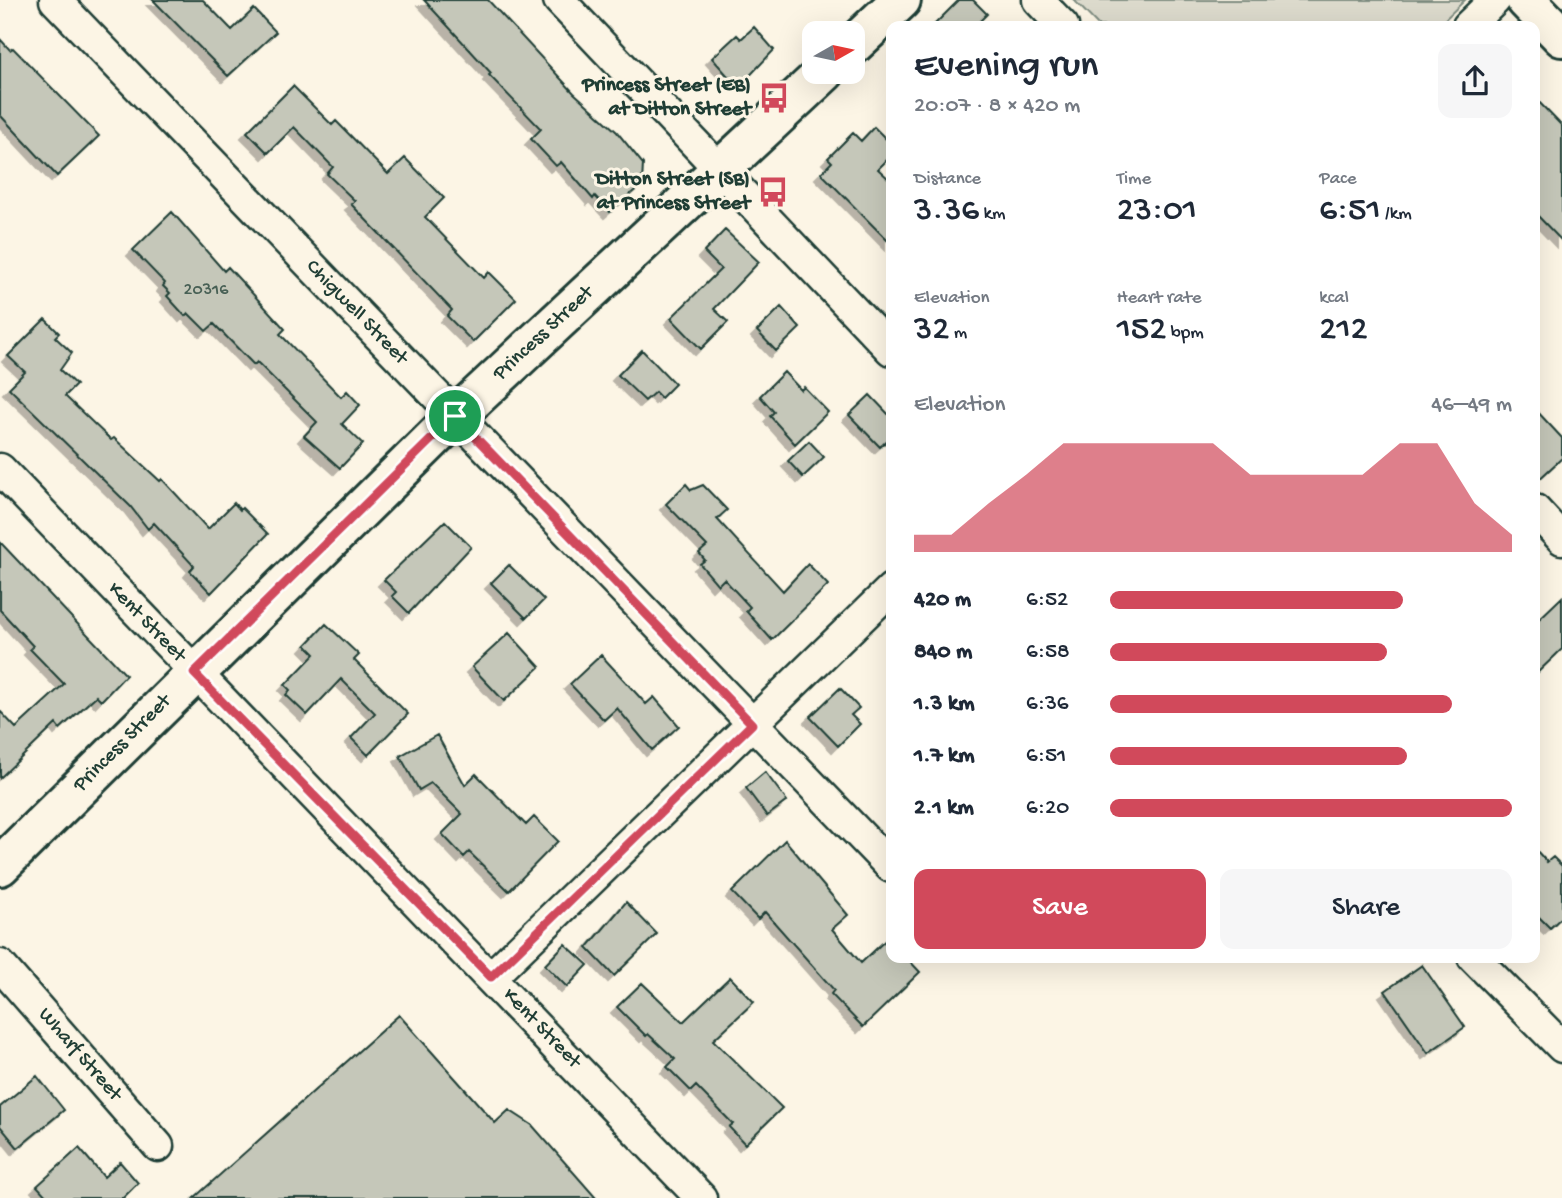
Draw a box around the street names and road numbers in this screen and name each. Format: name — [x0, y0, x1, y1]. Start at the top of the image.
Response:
street label: Chigwell Street — [300, 255, 414, 373]
street label: Princess Street — [488, 280, 601, 387]
street label: Kent Street — [102, 578, 192, 670]
street label: Princess Street — [68, 688, 179, 799]
street label: Kent Street — [497, 984, 587, 1076]
street label: Wharf Street — [32, 1003, 128, 1109]

